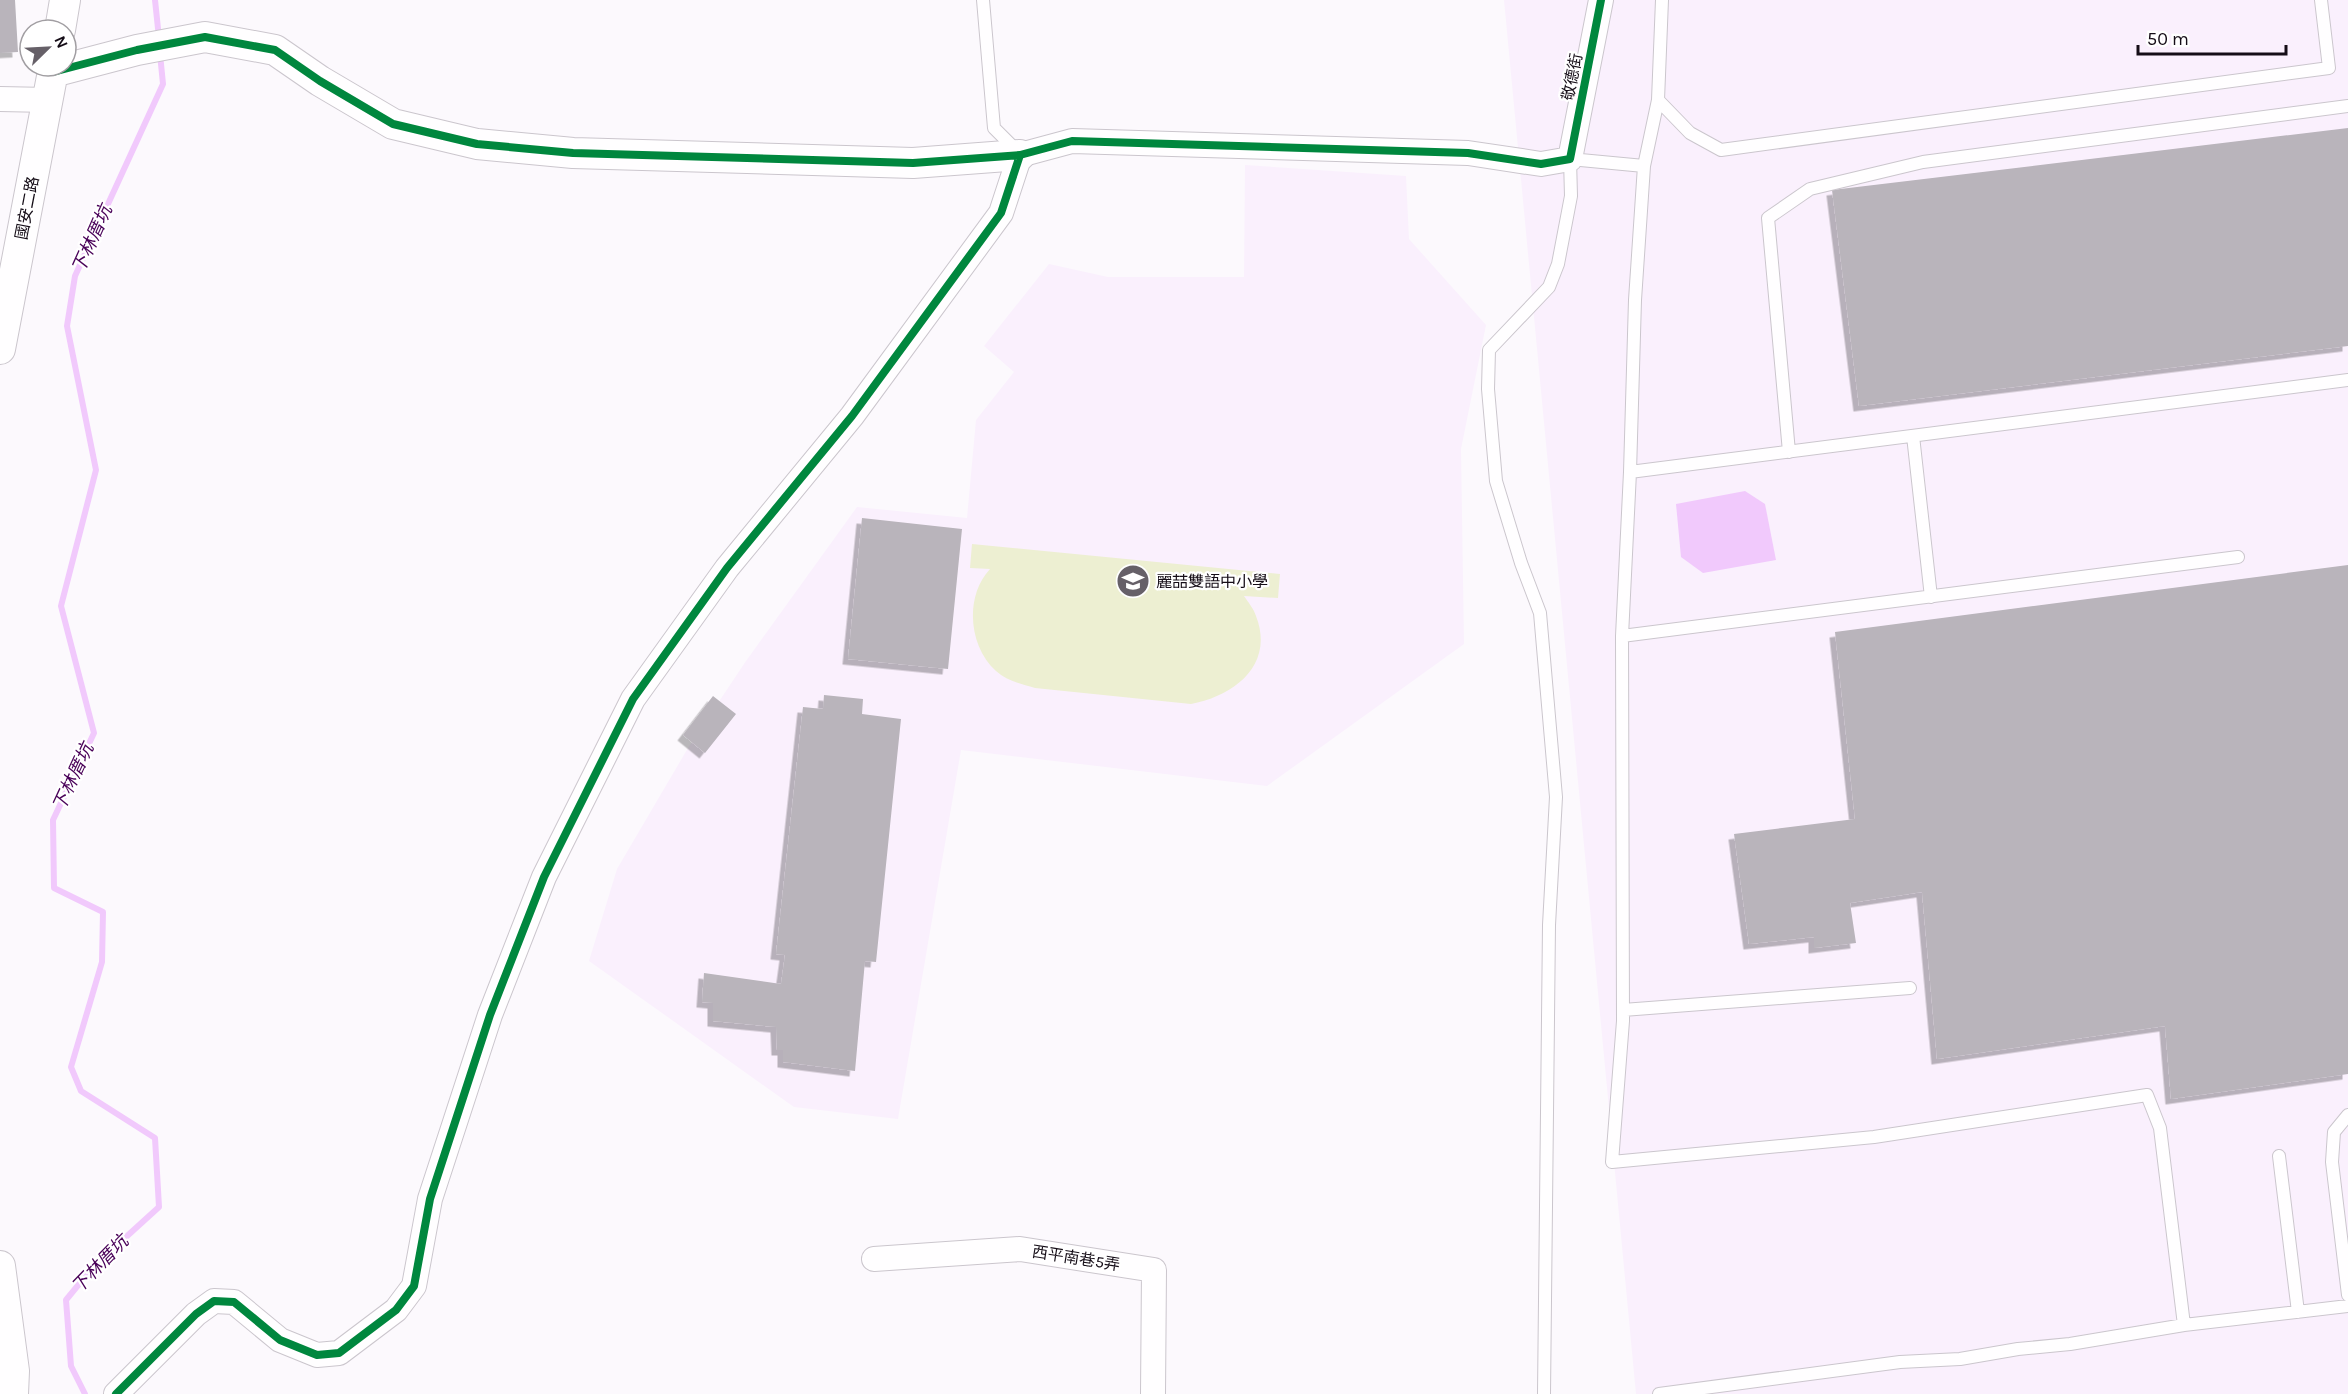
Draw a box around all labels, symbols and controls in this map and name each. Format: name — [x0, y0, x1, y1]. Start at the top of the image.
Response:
north arrow — [18, 18, 78, 78]
scale bar — [2138, 18, 2286, 56]
text: 50 m — [2147, 28, 2189, 50]
text: N — [50, 33, 72, 51]
street label: 敬德街 — [1558, 52, 1586, 102]
street label: 國安二路 — [12, 175, 42, 241]
water label: 下林厝坑 — [67, 199, 118, 276]
school or university icon: 麗喆雙語中小學 — [1115, 563, 1151, 599]
place label: 麗喆雙語中小學 — [1156, 572, 1268, 591]
water label: 下林厝坑 — [48, 737, 99, 814]
water label: 下林厝坑 — [67, 1228, 135, 1298]
street label: 西平南巷5弄 — [1031, 1242, 1121, 1274]

